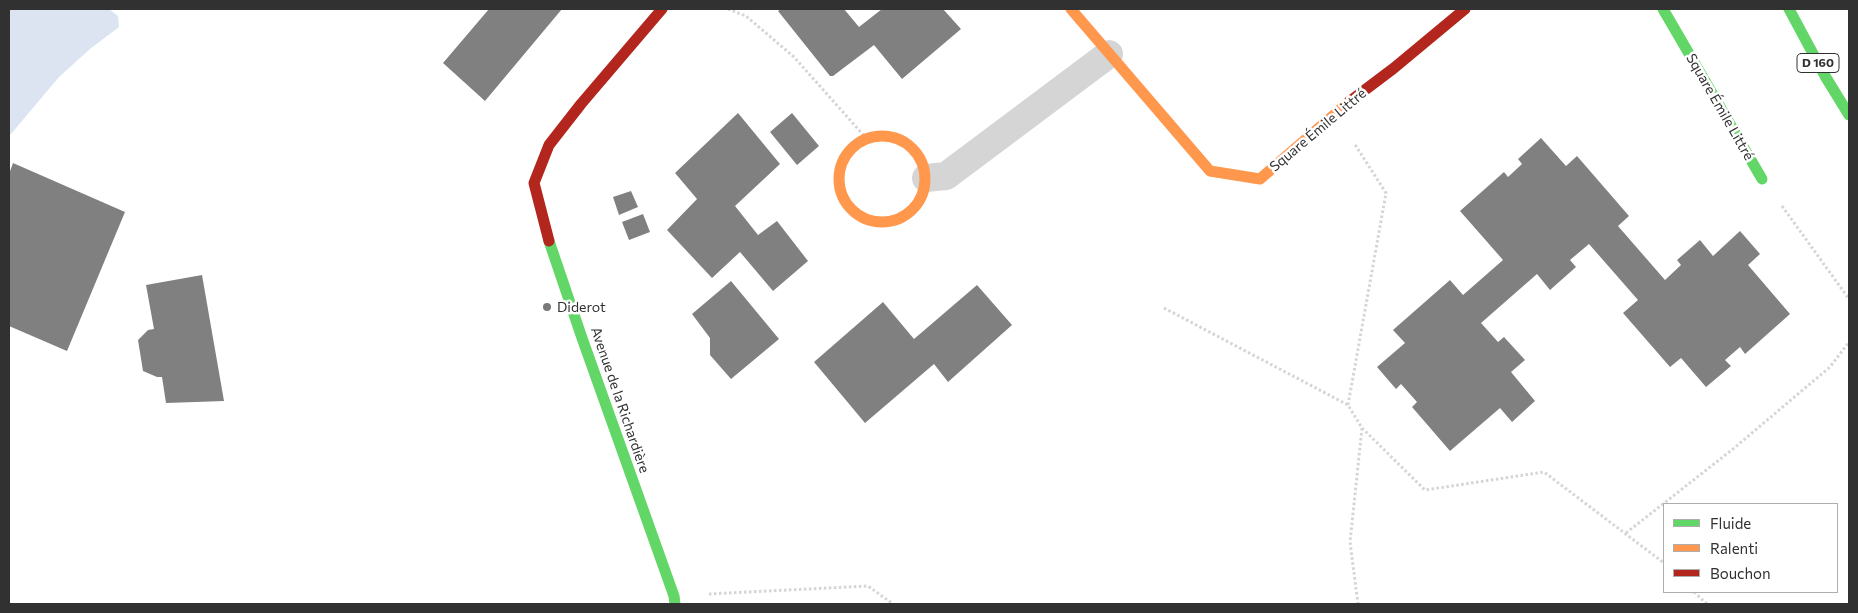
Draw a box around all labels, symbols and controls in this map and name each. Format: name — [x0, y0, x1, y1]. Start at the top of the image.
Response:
street label: Square Émile Littré — [1683, 51, 1757, 163]
road number: D 160 — [1797, 54, 1839, 72]
street label: Square Émile Littré — [1266, 85, 1370, 175]
place label: Diderot — [557, 299, 606, 315]
marker: Diderot — [541, 301, 553, 313]
street label: Avenue de la Richardière — [587, 325, 653, 475]
legend — [1663, 503, 1838, 593]
text: Fluide — [1710, 514, 1751, 532]
text: Ralenti — [1710, 539, 1758, 557]
text: Bouchon — [1710, 564, 1771, 582]

